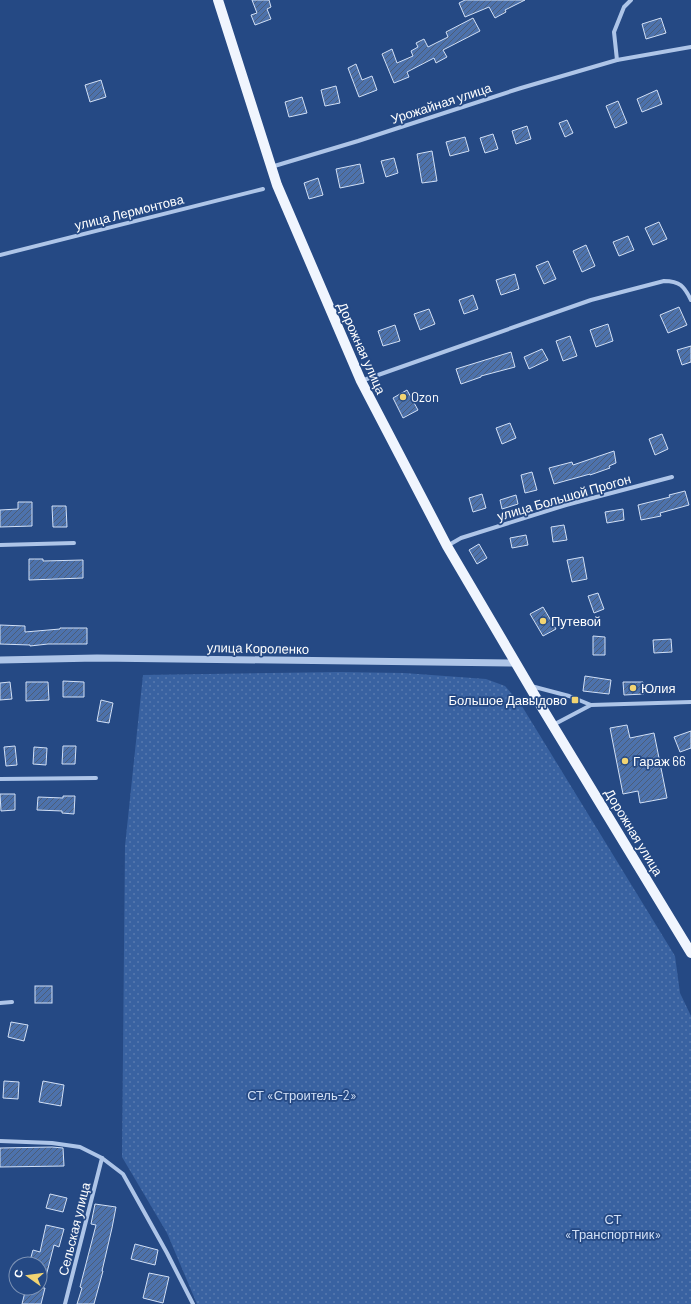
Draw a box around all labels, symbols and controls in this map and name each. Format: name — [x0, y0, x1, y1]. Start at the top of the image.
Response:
street label: Урожайная улица — [389, 79, 494, 127]
street label: улица Лермонтова — [73, 191, 186, 233]
street label: Дорожная улица — [335, 300, 390, 397]
place label: Ozon — [411, 389, 439, 405]
marker: Ozon — [398, 392, 408, 402]
street label: улица Большой Прогон — [495, 470, 633, 524]
place label: Путевой — [551, 613, 601, 629]
marker: Путевой — [538, 616, 548, 626]
street label: улица Короленко — [207, 639, 309, 657]
place label: Юлия — [641, 680, 675, 696]
marker: Юлия — [628, 683, 638, 693]
place label: Большое Давыдово — [449, 692, 567, 708]
marker: Большое Давыдово — [570, 695, 580, 705]
place label: Гараж 66 — [633, 753, 686, 769]
marker: Гараж 66 — [620, 756, 630, 766]
street label: Дорожная улица — [602, 785, 667, 879]
park label: СТ «Строитель-2» — [247, 1087, 357, 1103]
street label: Сельская улица — [55, 1180, 94, 1277]
park label: СТ «Транспортник» — [565, 1211, 661, 1242]
north arrow — [8, 1256, 48, 1296]
text: С — [11, 1268, 25, 1279]

